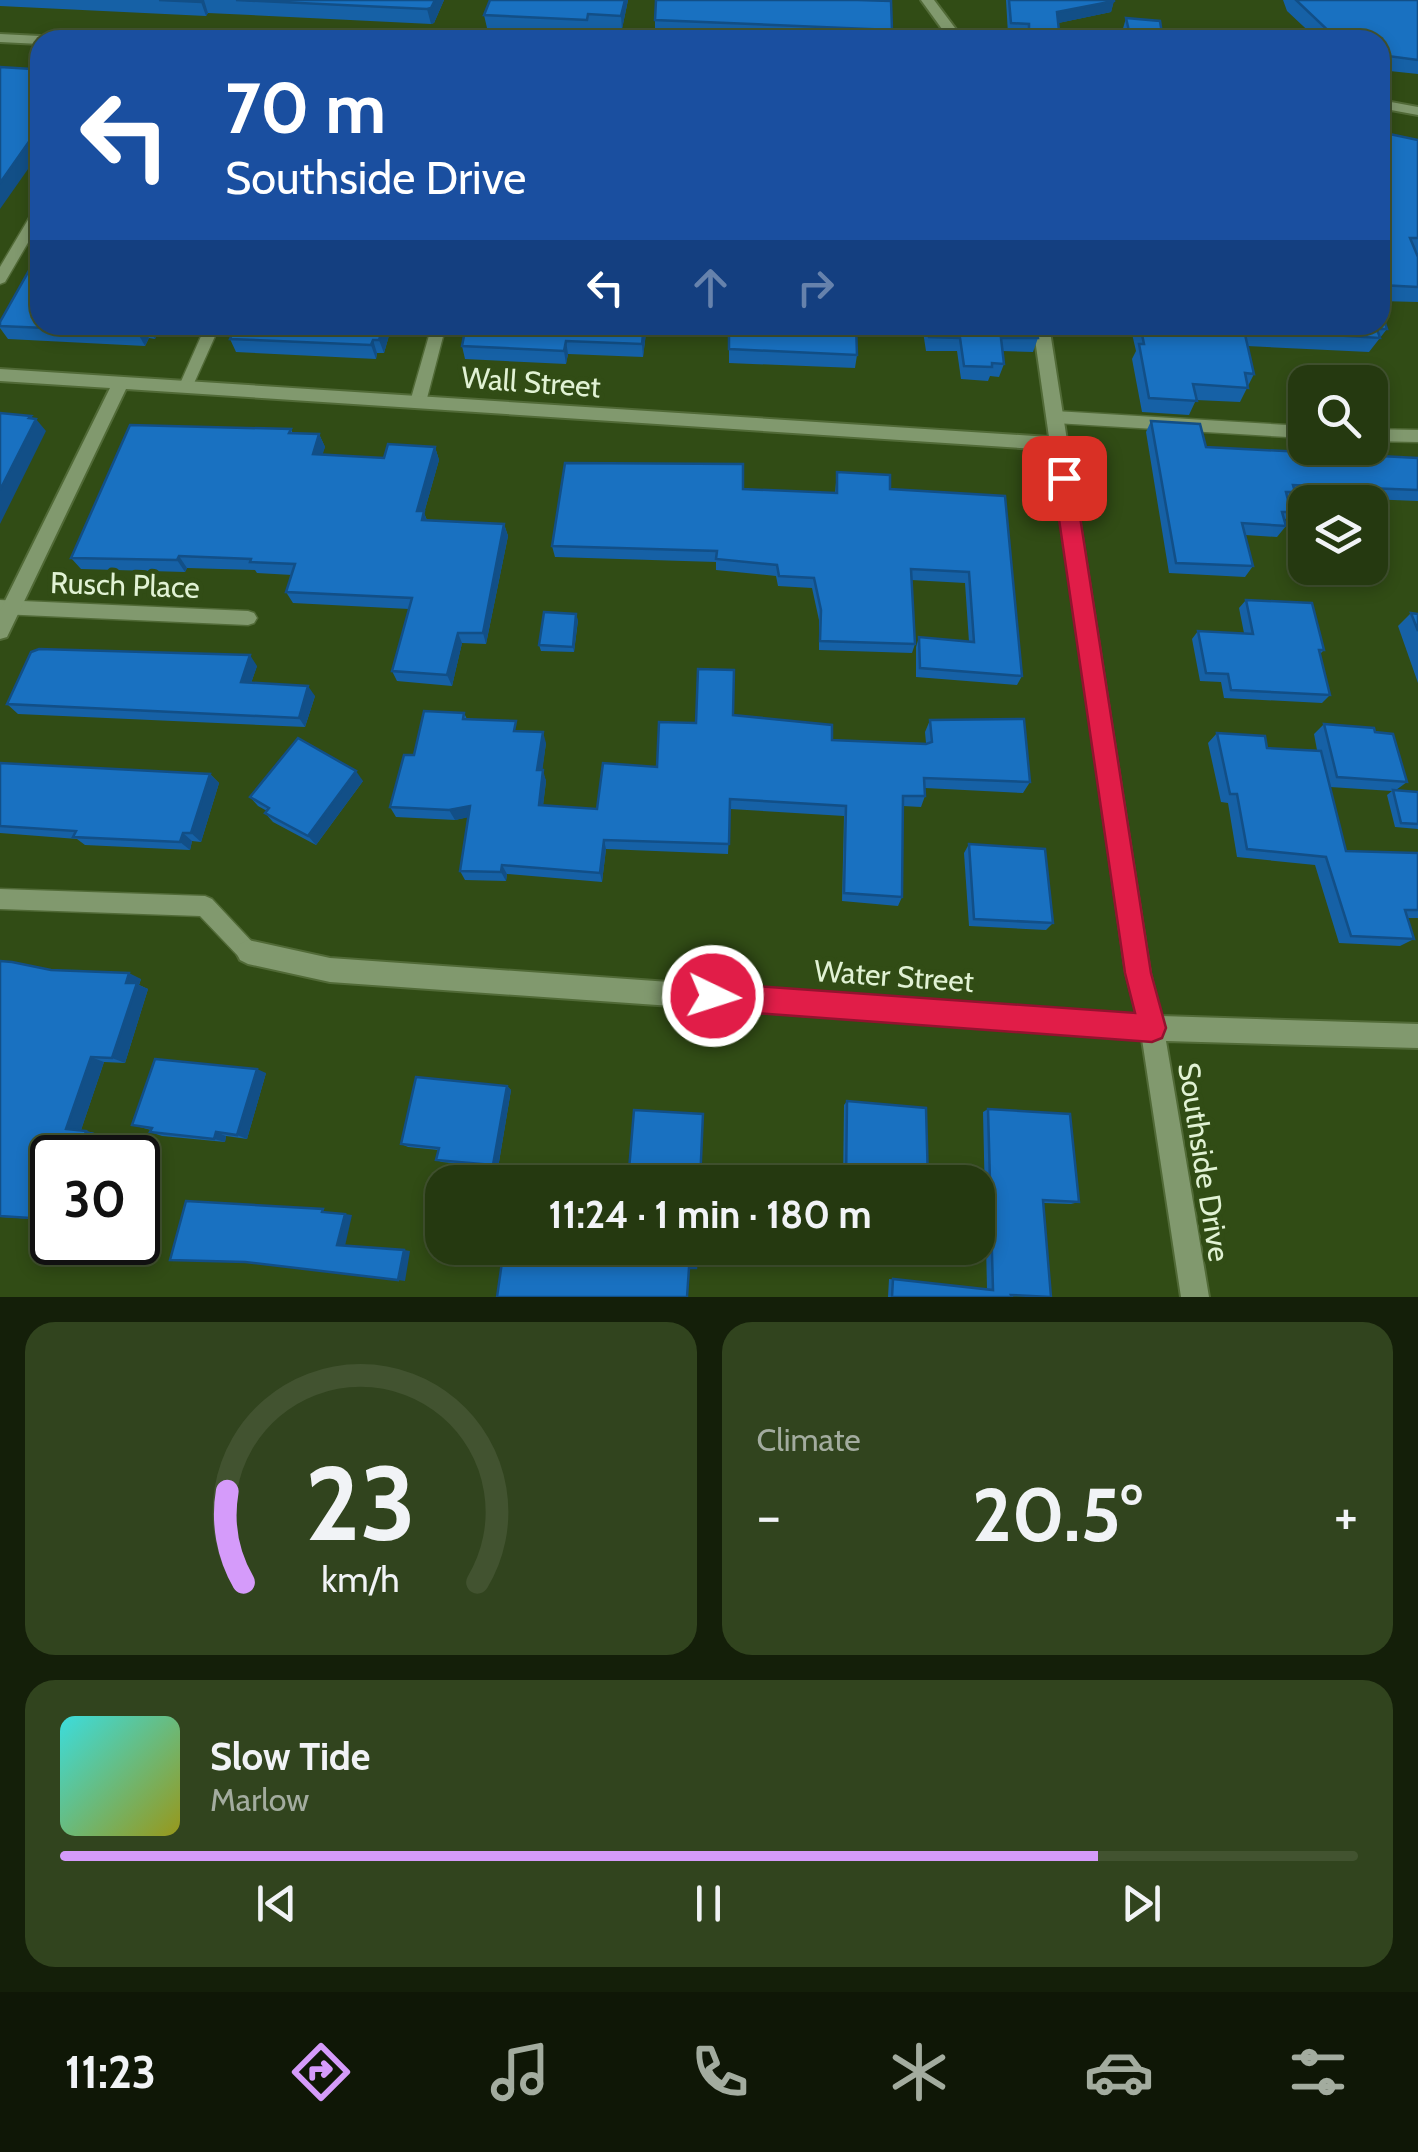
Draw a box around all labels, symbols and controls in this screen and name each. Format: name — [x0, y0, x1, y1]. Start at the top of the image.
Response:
text: 70 m — [225, 65, 386, 151]
icon: left — [60, 70, 190, 200]
text: Southside Drive — [225, 151, 526, 205]
icon: left — [578, 260, 633, 315]
icon: ahead — [683, 260, 738, 315]
icon: right — [788, 260, 843, 315]
street label: Wall Street — [460, 359, 602, 405]
map controls — [1288, 365, 1388, 585]
button: search — [1288, 365, 1388, 465]
pin — [1022, 436, 1107, 521]
icon: arrive — [1037, 451, 1092, 506]
button: layers — [1288, 485, 1388, 585]
street label: Rusch Place — [50, 564, 200, 606]
position arrow — [661, 944, 765, 1048]
street label: Water Street — [813, 952, 975, 1000]
street label: Southside Drive — [1170, 1060, 1238, 1264]
speed limit sign: 30 — [30, 1135, 160, 1265]
text: 11:24 · 1 min · 180 m — [548, 1191, 872, 1238]
text: Climate — [757, 1420, 861, 1459]
text: 23 — [305, 1440, 416, 1566]
text: 20.5° — [972, 1469, 1142, 1560]
text: − — [757, 1482, 781, 1549]
text: + — [1334, 1482, 1358, 1549]
text: km/h — [322, 1558, 400, 1601]
text: Slow Tide — [210, 1733, 370, 1780]
text: Marlow — [210, 1780, 309, 1819]
icon: previous — [249, 1876, 304, 1931]
icon: pause — [681, 1876, 736, 1931]
icon: next — [1114, 1876, 1169, 1931]
icon: directions — [286, 2037, 356, 2107]
icon: music — [485, 2037, 555, 2107]
icon: phone — [685, 2037, 755, 2107]
icon: climate — [884, 2037, 954, 2107]
icon: car — [1084, 2037, 1154, 2107]
icon: filters — [1283, 2037, 1353, 2107]
text: 11:23 — [65, 2045, 156, 2099]

